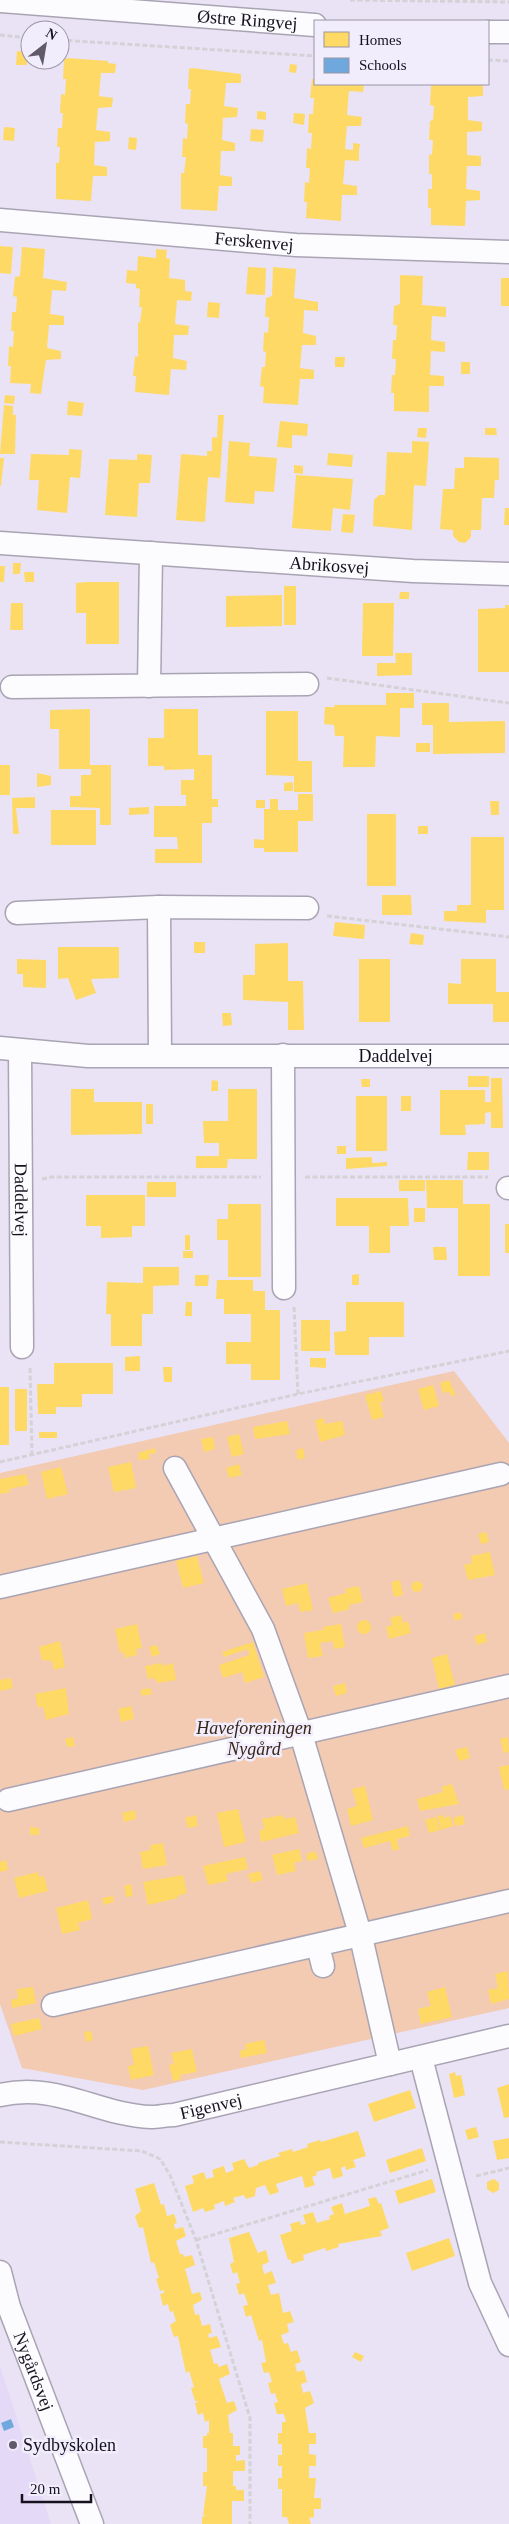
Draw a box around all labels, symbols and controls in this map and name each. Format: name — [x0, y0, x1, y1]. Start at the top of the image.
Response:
street label: Østre Ringvej — [196, 6, 298, 34]
north arrow — [20, 20, 70, 70]
legend — [314, 20, 489, 85]
text: N — [43, 25, 60, 43]
text: Homes — [359, 32, 402, 48]
text: Schools — [359, 57, 407, 73]
street label: Ferskenvej — [214, 228, 294, 255]
street label: Abrikosvej — [289, 553, 370, 578]
street label: Daddelvej — [359, 1046, 433, 1066]
street label: Daddelvej — [11, 1163, 31, 1237]
park label: Haveforeningen Nygård — [195, 1718, 312, 1759]
street label: Figenvej — [178, 2089, 244, 2123]
street label: Nygårdsvej — [9, 2329, 58, 2414]
place label: Sydbyskolen — [23, 2435, 116, 2455]
marker: Sydbyskolen — [7, 2439, 19, 2451]
scale bar — [22, 2472, 91, 2504]
text: 20 m — [30, 2481, 61, 2497]

